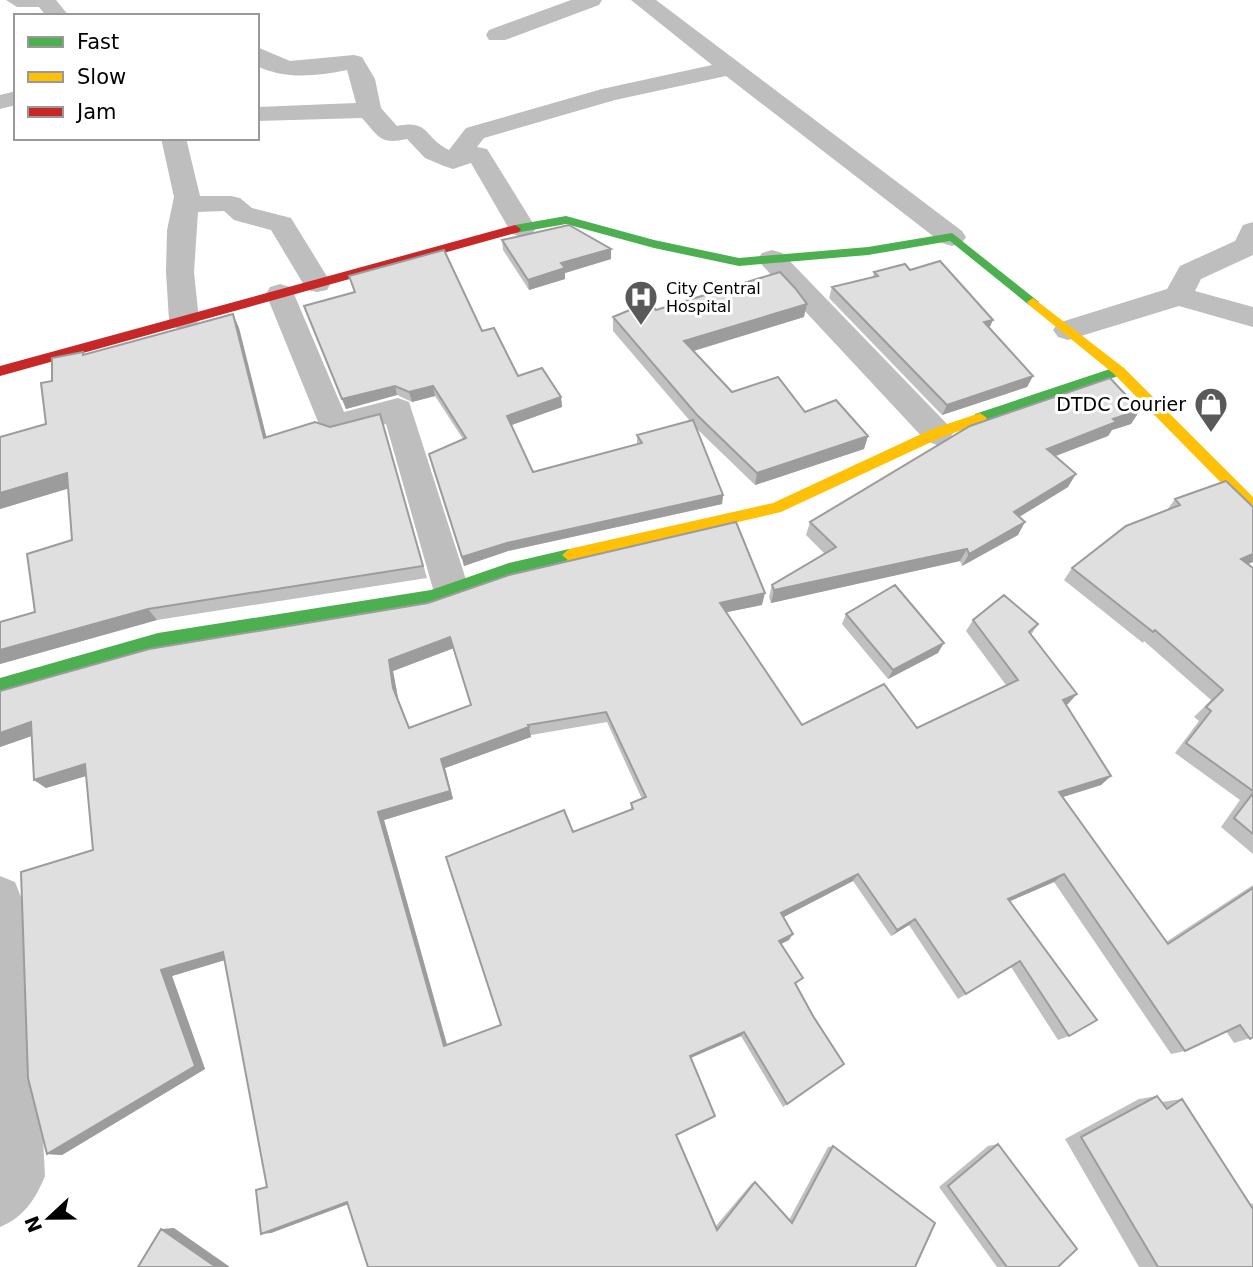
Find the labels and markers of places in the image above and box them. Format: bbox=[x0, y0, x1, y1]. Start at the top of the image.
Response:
hospital icon: City Central Hospital bbox=[622, 278, 660, 327]
place label: City Central Hospital bbox=[666, 279, 761, 316]
shop icon: DTDC Courier bbox=[1192, 385, 1230, 434]
place label: DTDC Courier bbox=[1056, 393, 1186, 415]

